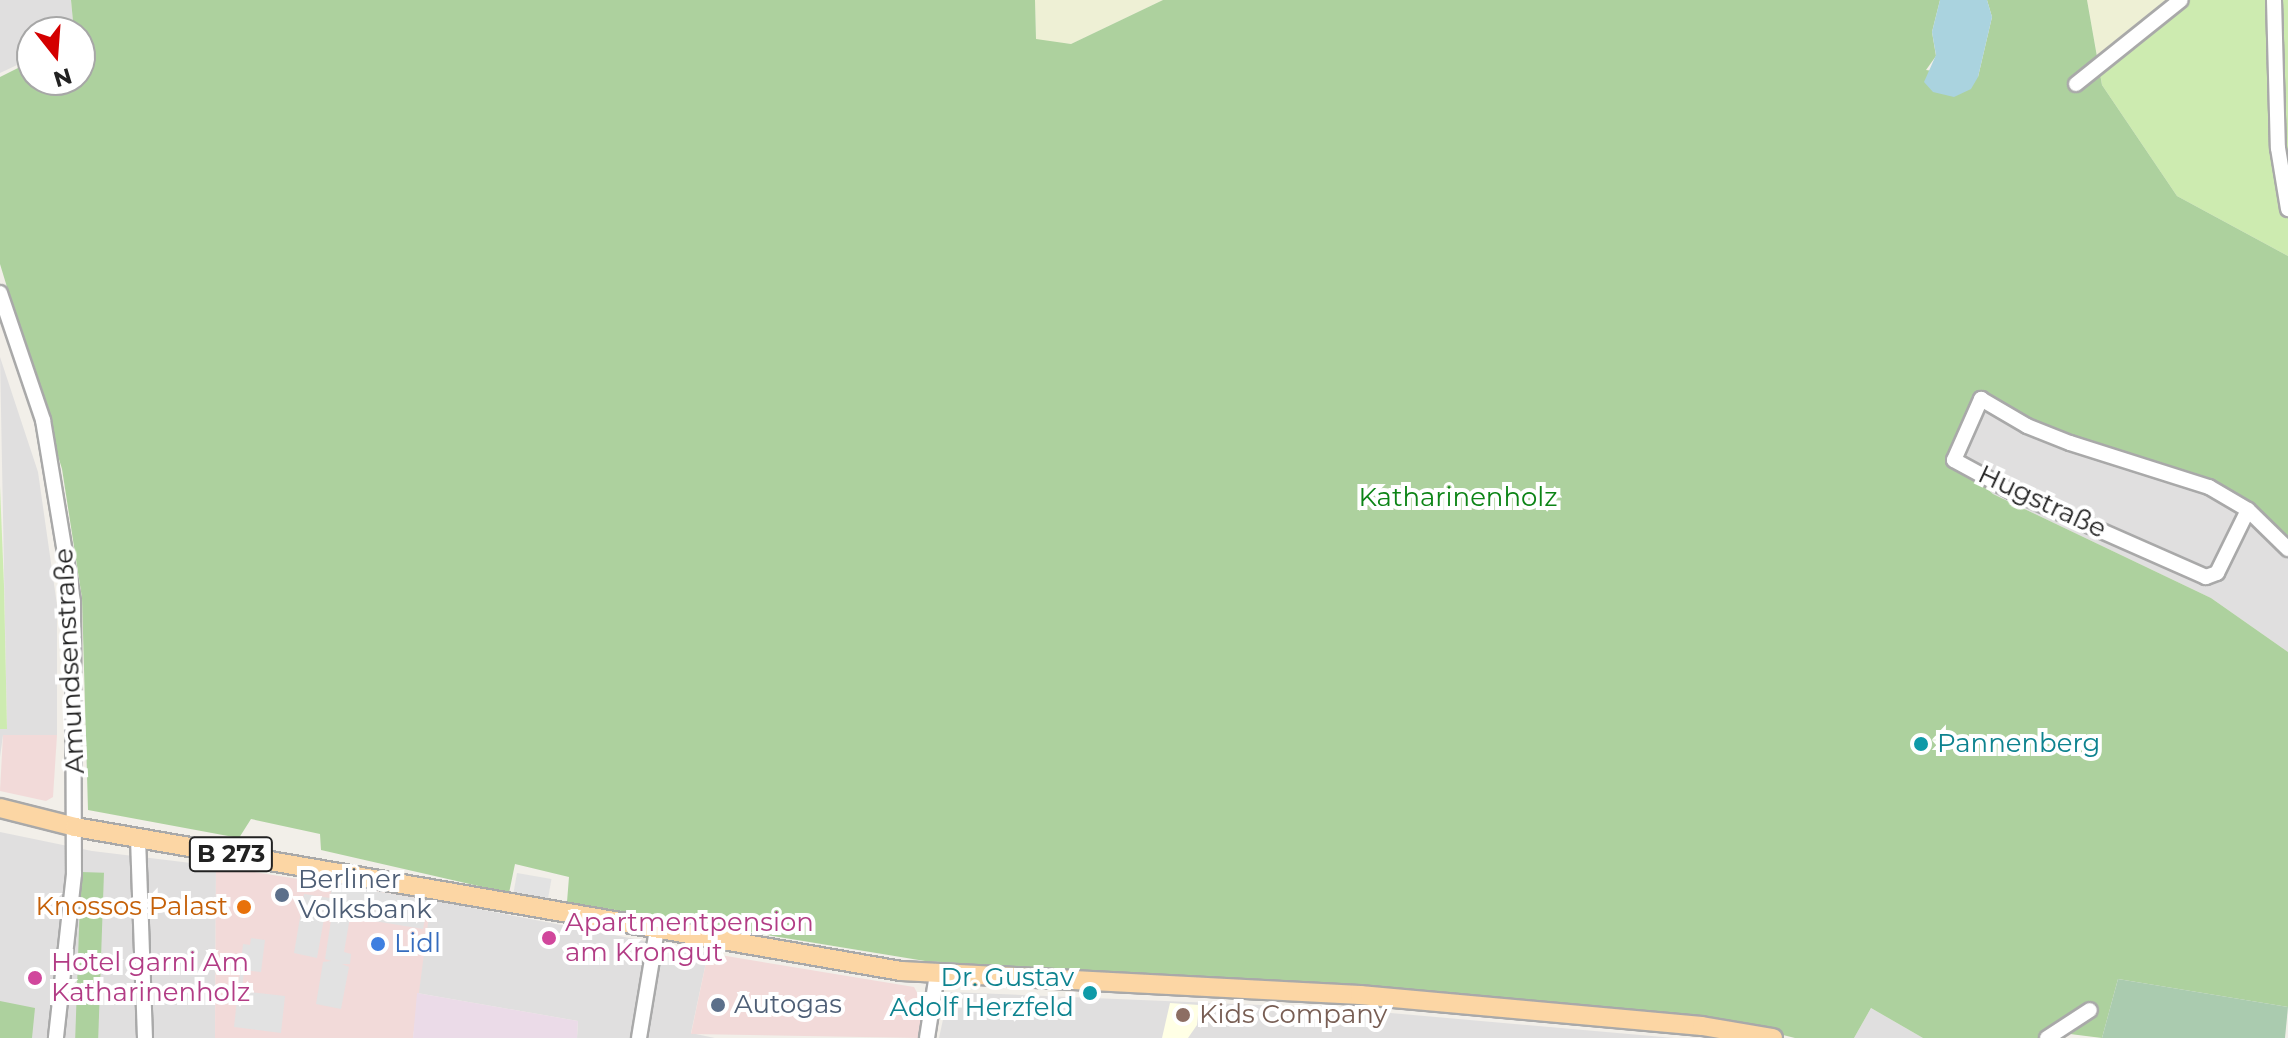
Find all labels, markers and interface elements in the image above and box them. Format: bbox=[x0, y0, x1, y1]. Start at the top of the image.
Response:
north arrow bbox=[16, 16, 96, 96]
text: N bbox=[50, 62, 75, 93]
street label: Hugstraße bbox=[1973, 459, 2111, 545]
park label: Katharinenholz bbox=[1358, 482, 1558, 514]
street label: Amundsenstraße bbox=[49, 547, 91, 775]
place label: Pannenberg bbox=[1937, 728, 2100, 760]
marker: Pannenberg bbox=[1912, 735, 1930, 753]
road number: B 273 bbox=[187, 834, 275, 874]
place label: Berliner Volksbank bbox=[298, 864, 432, 926]
marker: Berliner Volksbank bbox=[273, 886, 291, 904]
place label: Knossos Palast bbox=[36, 891, 228, 923]
marker: Knossos Palast bbox=[235, 898, 253, 916]
place label: Apartmentpension am Krongut bbox=[565, 907, 814, 968]
place label: Lidl bbox=[394, 928, 441, 960]
marker: Apartmentpension am Krongut bbox=[540, 929, 558, 947]
marker: Lidl bbox=[369, 935, 387, 953]
place label: Hotel garni Am Katharinenholz bbox=[51, 947, 250, 1008]
place label: Dr. Gustav Adolf Herzfeld bbox=[889, 962, 1074, 1024]
marker: Hotel garni Am Katharinenholz bbox=[26, 969, 44, 987]
marker: Dr. Gustav Adolf Herzfeld bbox=[1081, 984, 1099, 1002]
place label: Autogas bbox=[734, 989, 842, 1021]
marker: Autogas bbox=[709, 996, 727, 1014]
place label: Kids Company bbox=[1199, 999, 1387, 1031]
marker: Kids Company bbox=[1174, 1006, 1192, 1024]

